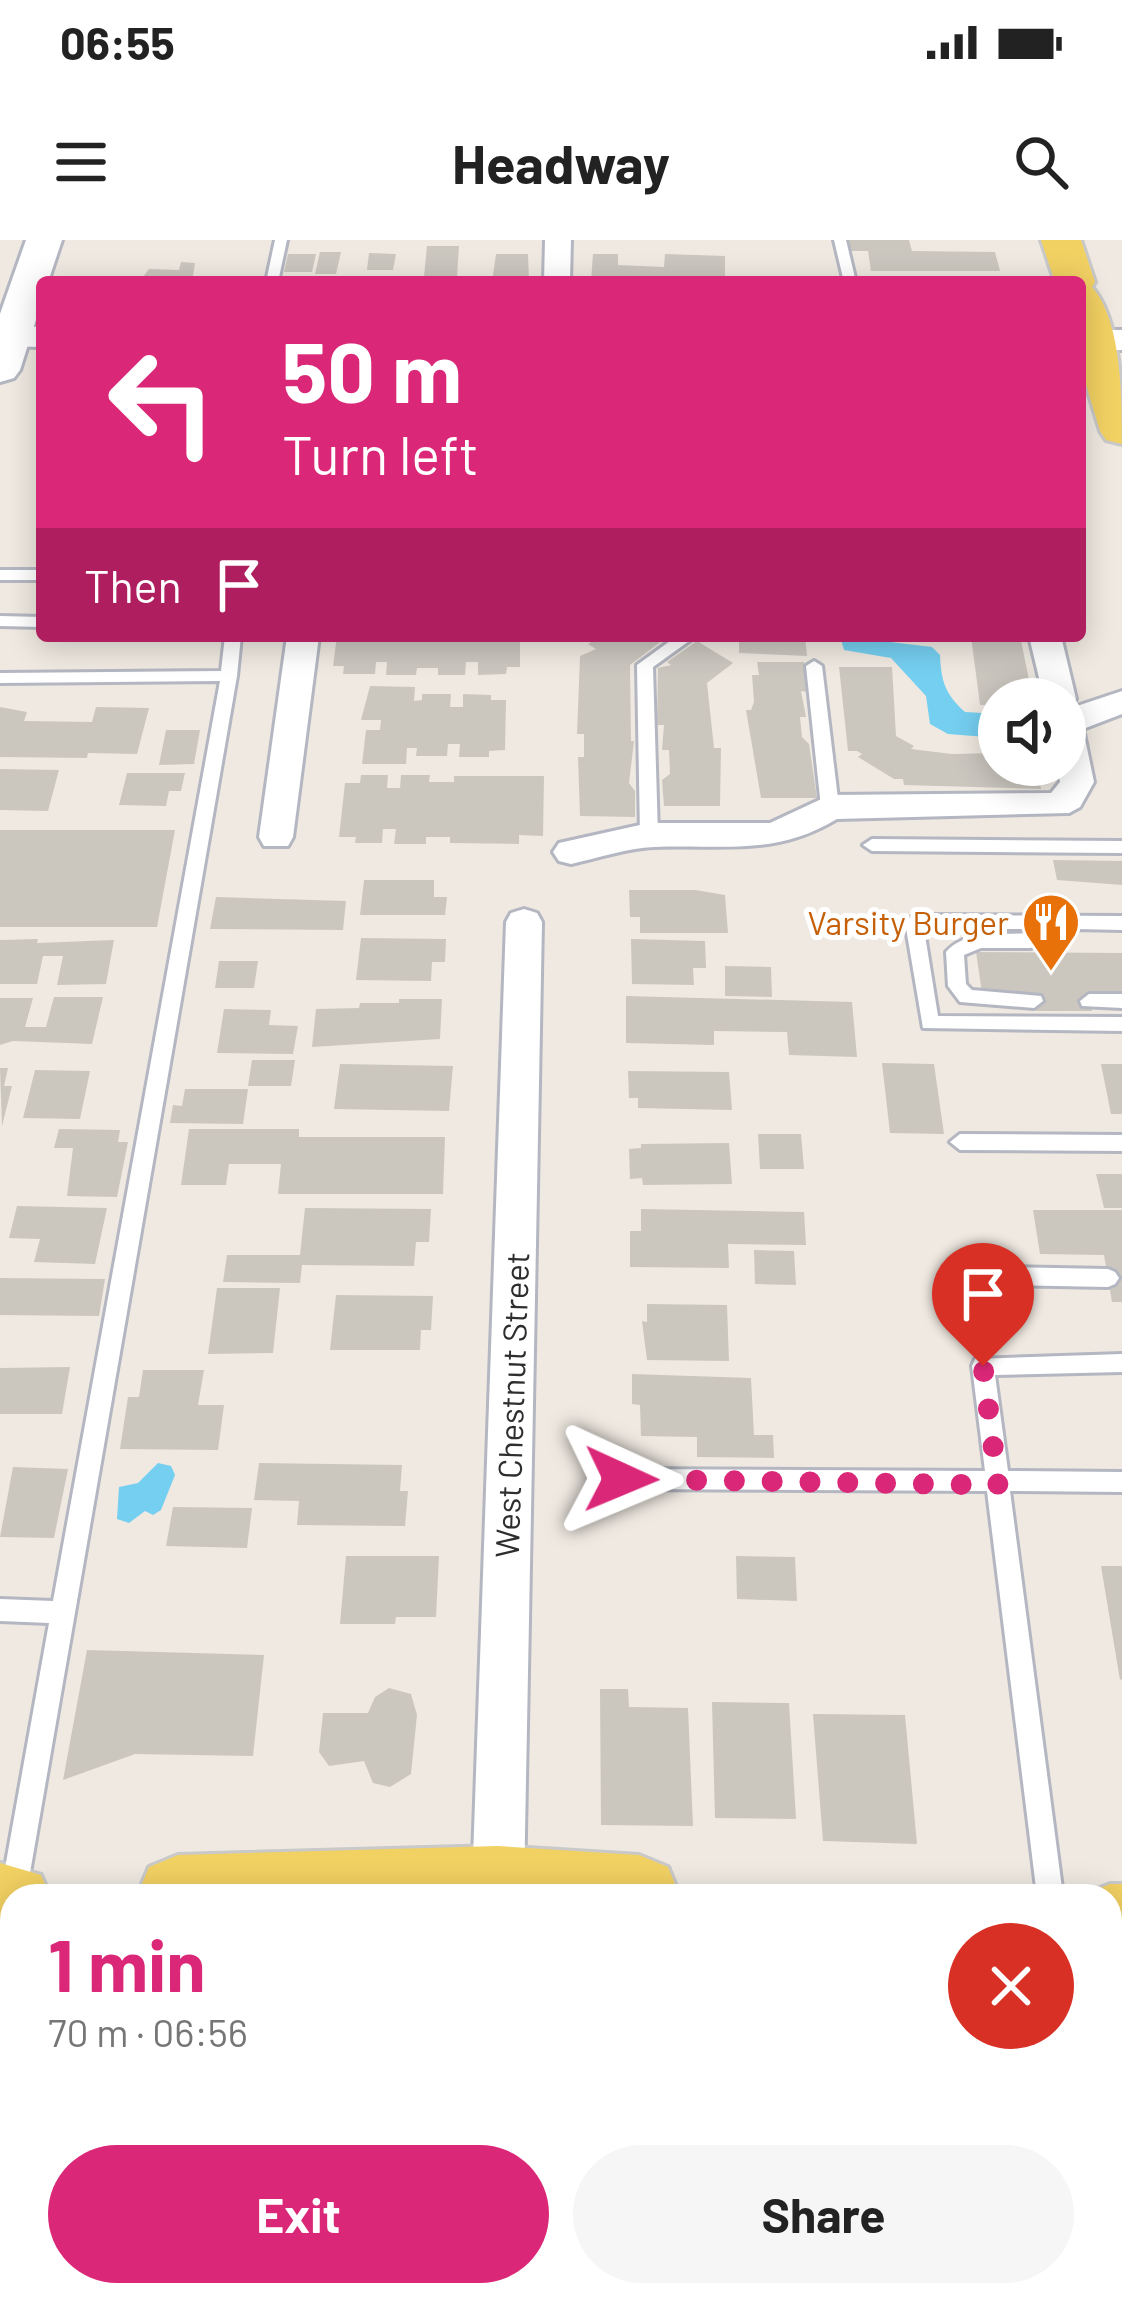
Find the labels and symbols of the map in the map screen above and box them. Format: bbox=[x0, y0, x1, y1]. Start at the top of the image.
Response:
restaurant icon: Varsity Burger bbox=[1020, 891, 1082, 973]
place label: Varsity Burger bbox=[807, 902, 1009, 942]
pin bbox=[932, 1243, 1034, 1366]
street label: West Chestnut Street bbox=[486, 1251, 536, 1559]
position arrow bbox=[558, 1416, 684, 1542]

